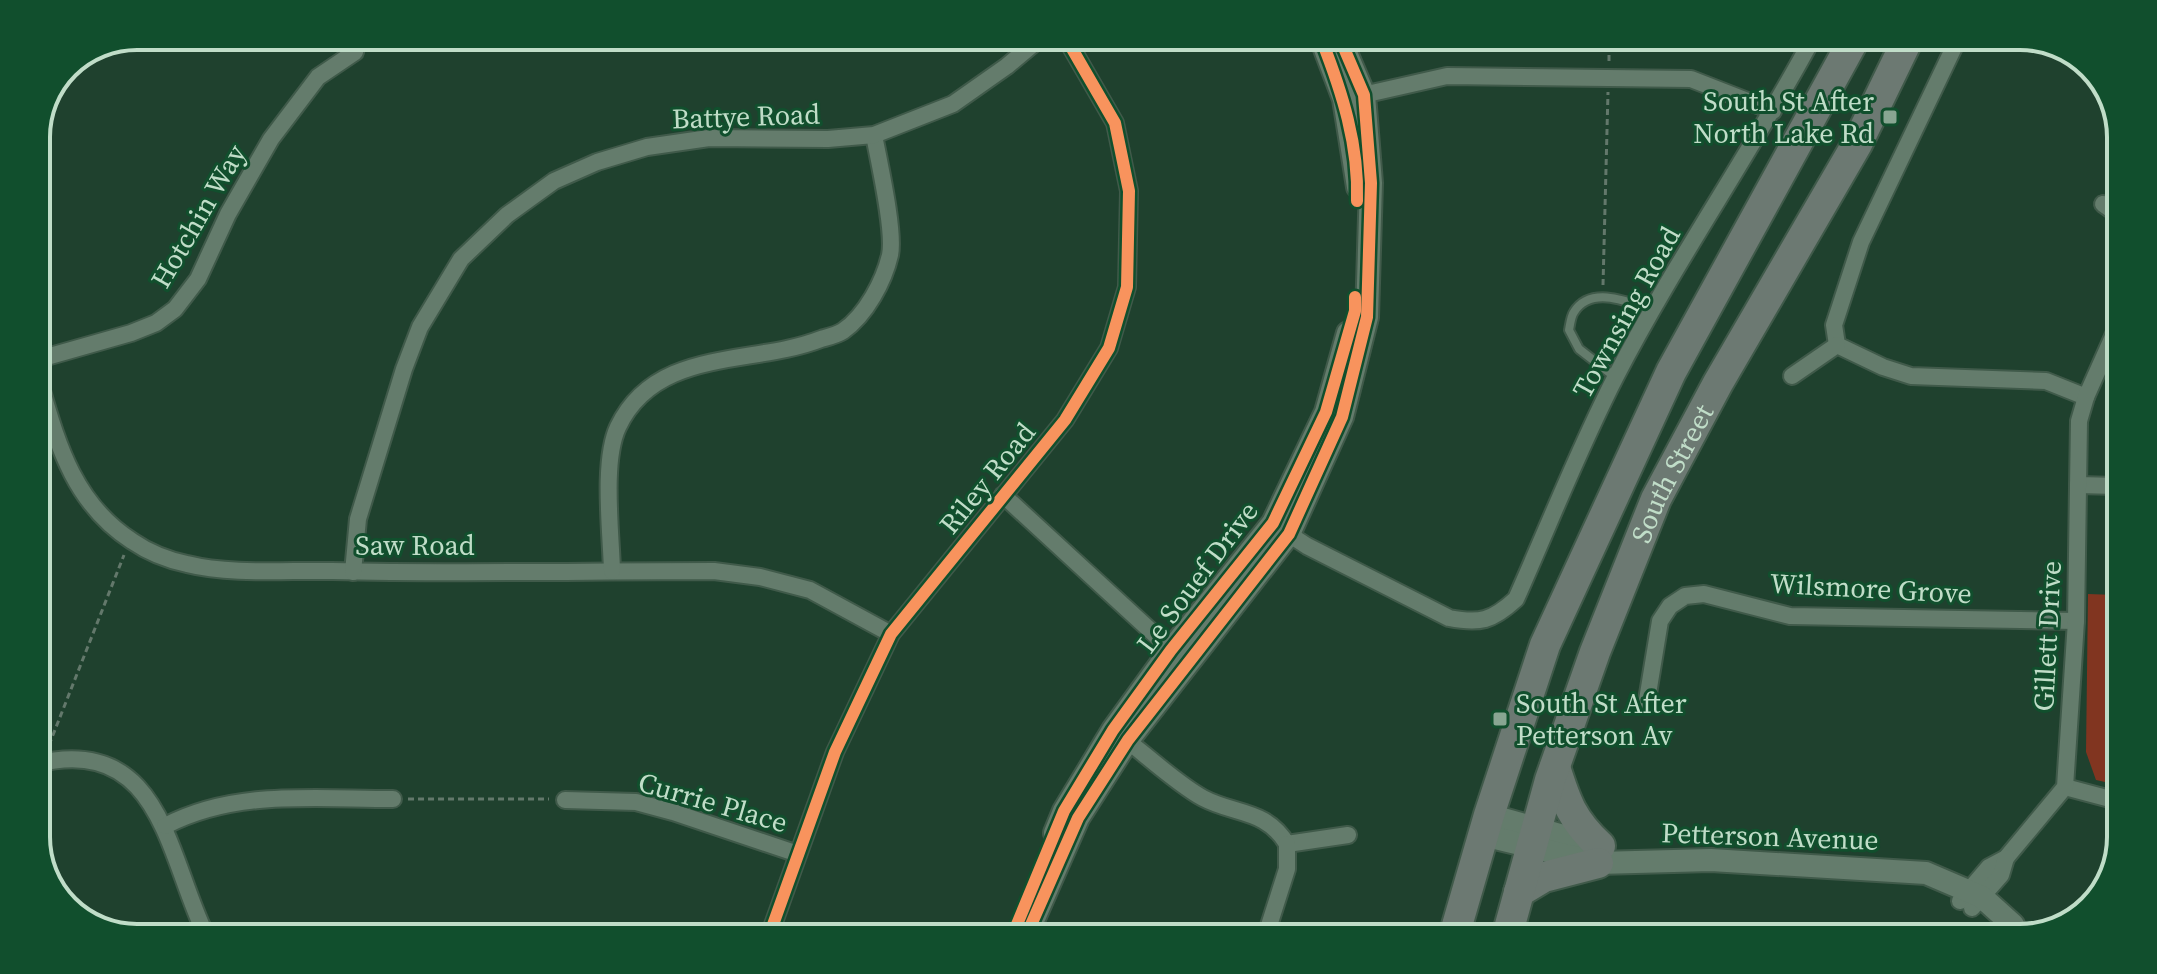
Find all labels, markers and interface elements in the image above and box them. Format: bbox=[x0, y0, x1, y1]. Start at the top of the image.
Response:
place label: South St After North Lake Rd bbox=[1693, 82, 1874, 152]
street label: Battye Road bbox=[671, 94, 821, 138]
marker: South St After North Lake Rd bbox=[1881, 108, 1899, 126]
street label: Hotchin Way bbox=[142, 137, 255, 295]
street label: Townsing Road bbox=[1563, 219, 1689, 405]
street label: South Street bbox=[1621, 397, 1723, 548]
street label: Riley Road bbox=[930, 414, 1044, 542]
street label: Le Souef Drive bbox=[1127, 493, 1267, 661]
street label: Saw Road bbox=[355, 526, 475, 564]
street label: Gillett Drive bbox=[2024, 560, 2070, 712]
street label: Wilsmore Grove bbox=[1769, 564, 1973, 612]
place label: South St After Petterson Av bbox=[1516, 684, 1687, 754]
marker: South St After Petterson Av bbox=[1491, 710, 1509, 728]
street label: Currie Place bbox=[634, 763, 792, 841]
street label: Petterson Avenue bbox=[1661, 813, 1879, 859]

